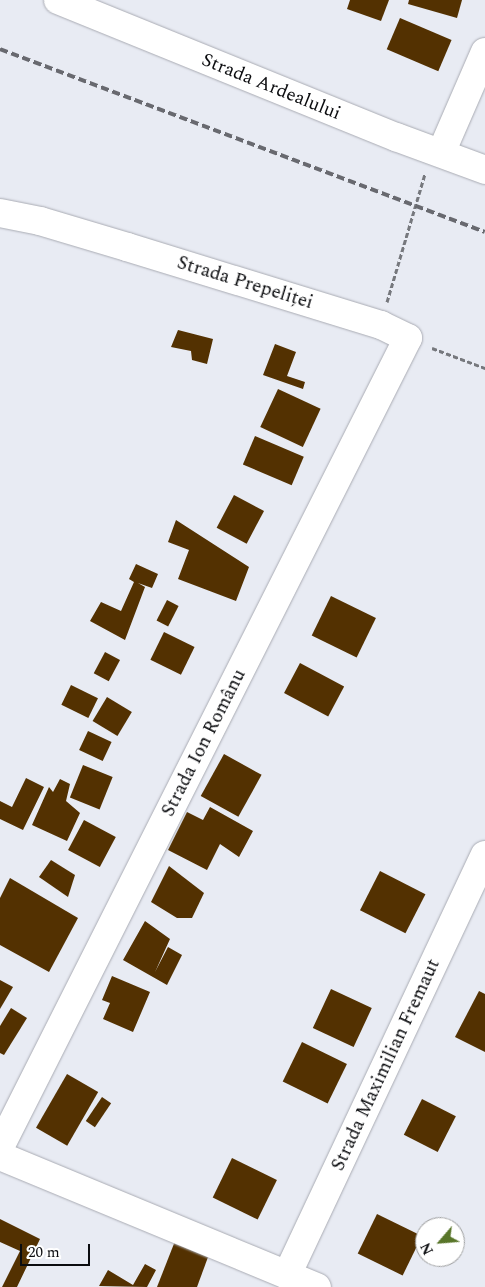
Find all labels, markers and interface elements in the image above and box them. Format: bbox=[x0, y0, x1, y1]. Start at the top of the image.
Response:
street label: Strada Ardealului bbox=[198, 49, 344, 125]
street label: Strada Prepeliței bbox=[174, 251, 316, 315]
street label: Strada Ion Românu bbox=[157, 665, 251, 821]
street label: Strada Maximilian Fremaut bbox=[327, 955, 445, 1175]
north arrow bbox=[415, 1217, 465, 1267]
scale bar bbox=[22, 1234, 92, 1266]
text: N bbox=[415, 1239, 439, 1258]
text: 20 m bbox=[28, 1241, 60, 1264]

